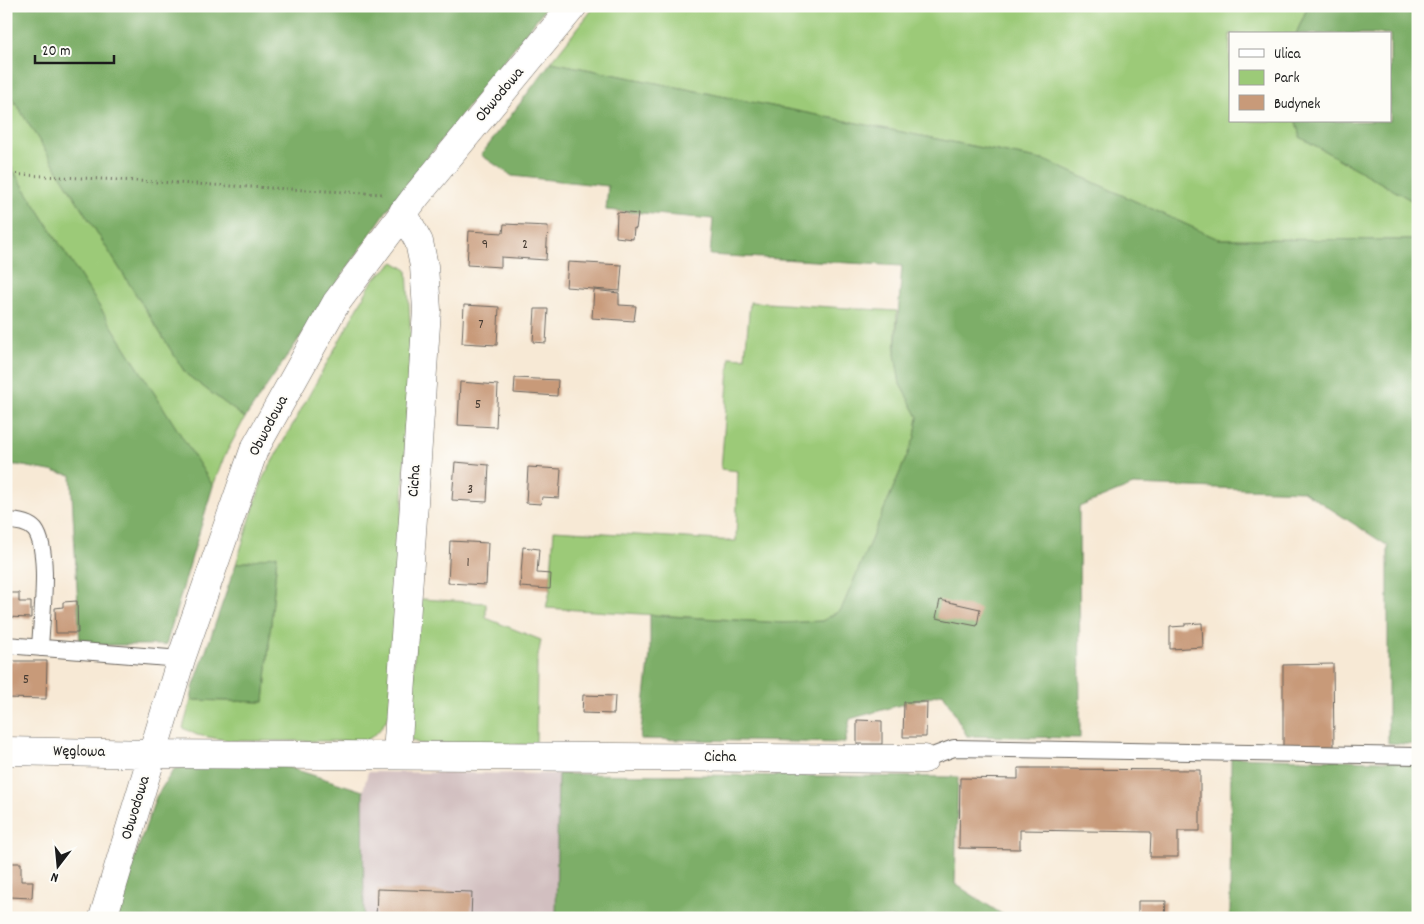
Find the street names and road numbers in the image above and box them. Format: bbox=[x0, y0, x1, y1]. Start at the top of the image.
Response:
street label: Obwodowa bbox=[470, 62, 530, 128]
street label: Obwodowa bbox=[243, 391, 295, 461]
street label: Cicha bbox=[402, 464, 428, 498]
street label: Węglowa bbox=[53, 740, 106, 764]
street label: Cicha bbox=[704, 746, 737, 769]
street label: Obwodowa bbox=[115, 773, 157, 843]

